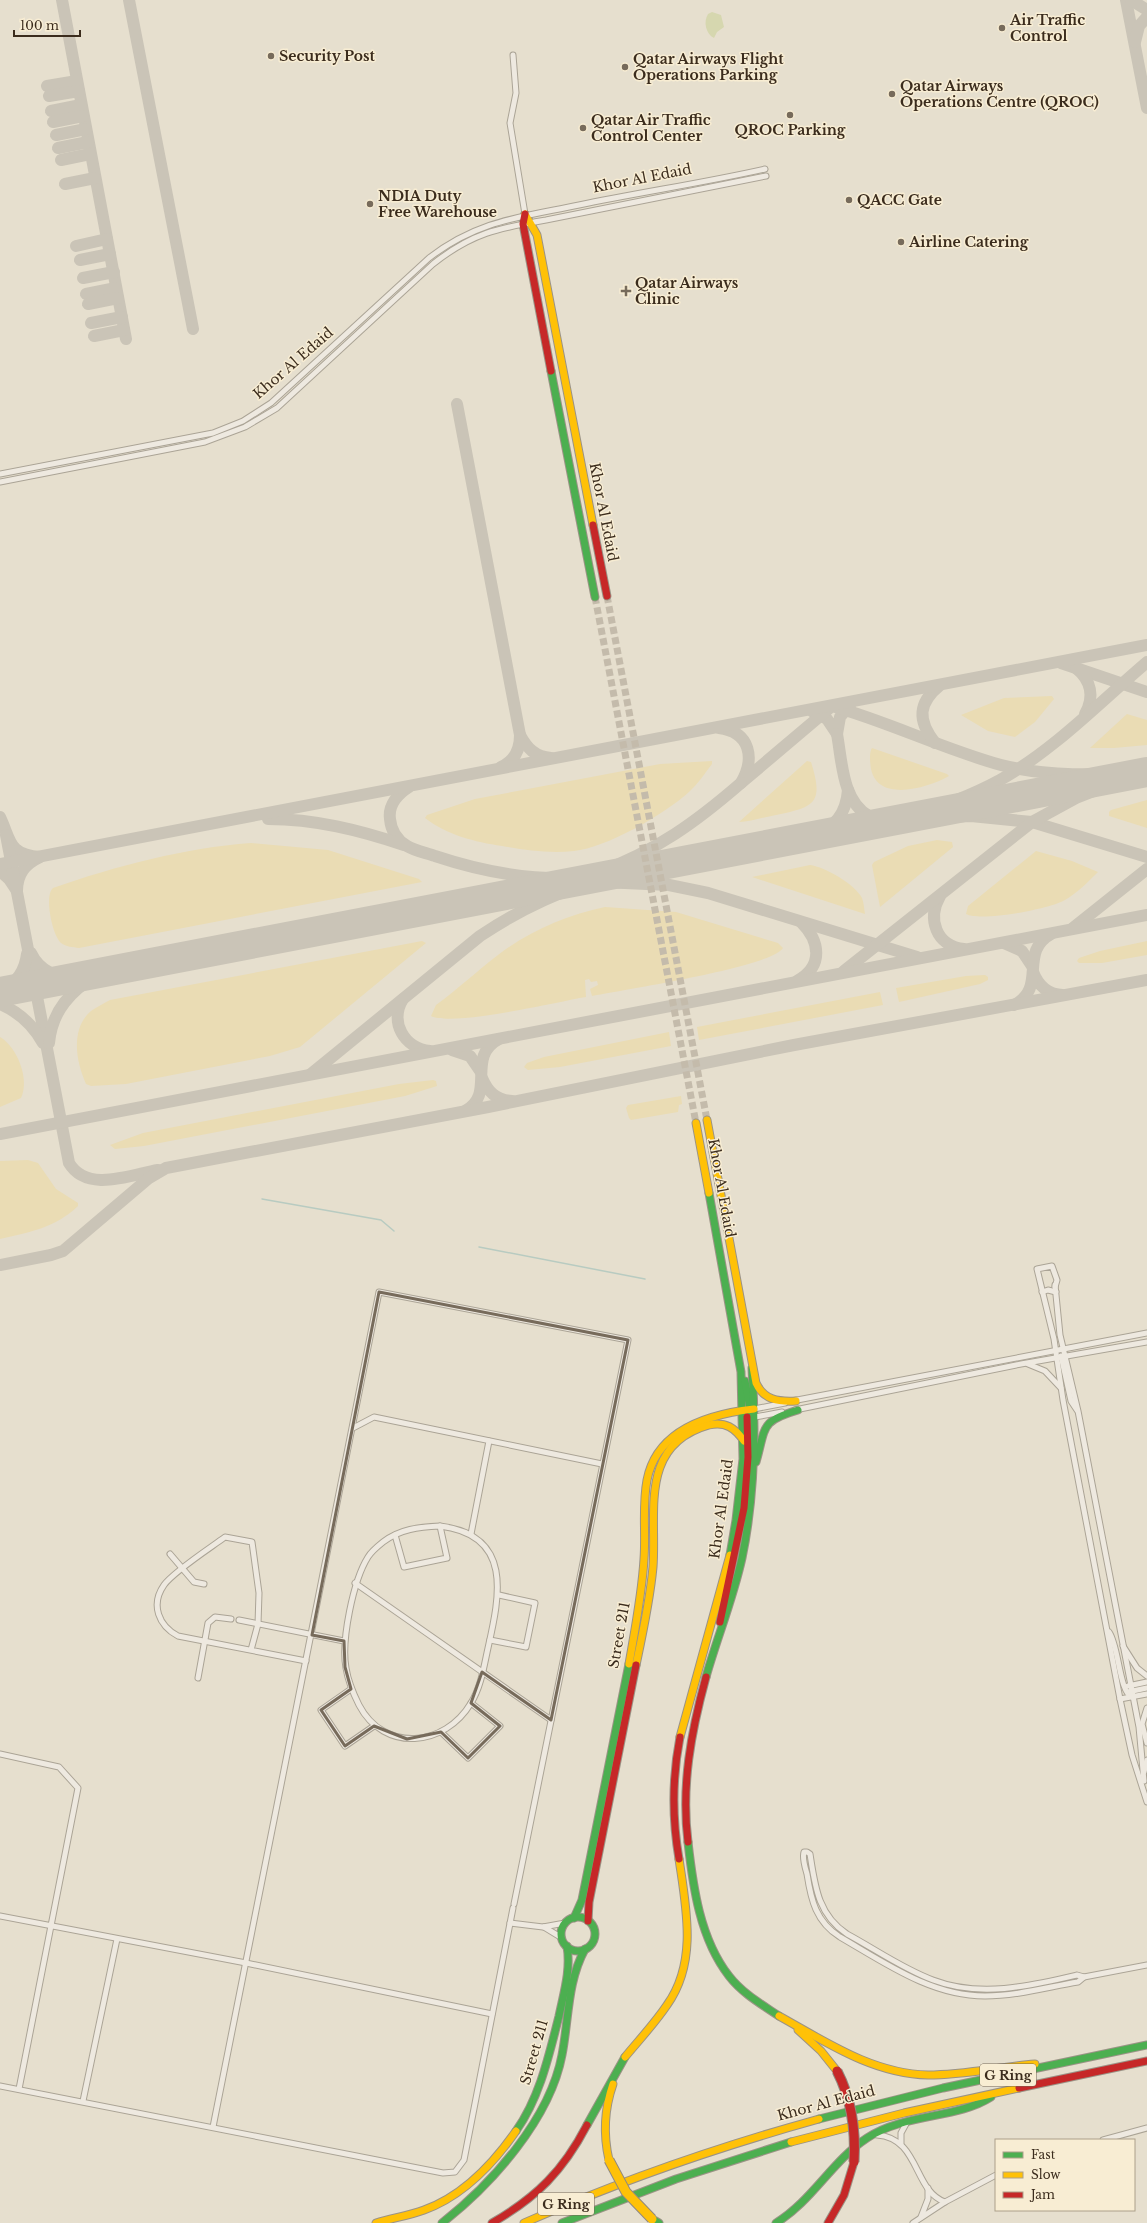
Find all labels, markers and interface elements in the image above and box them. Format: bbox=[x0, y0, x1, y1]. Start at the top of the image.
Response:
place label: Air Traffic Control bbox=[1009, 11, 1085, 45]
scale bar bbox=[14, 12, 80, 38]
text: 100 m bbox=[20, 18, 59, 33]
marker: Air Traffic Control bbox=[997, 23, 1007, 33]
place label: Security Post bbox=[279, 47, 375, 65]
place label: Qatar Airways Flight Operations Parking bbox=[633, 50, 784, 84]
marker: Security Post bbox=[266, 51, 276, 61]
marker: Qatar Airways Flight Operations Parking bbox=[620, 62, 630, 72]
place label: Qatar Airways Operations Centre (QROC) bbox=[900, 77, 1099, 111]
marker: Qatar Airways Operations Centre (QROC) bbox=[887, 89, 897, 99]
marker: QROC Parking bbox=[785, 110, 795, 120]
place label: Qatar Air Traffic Control Center bbox=[591, 111, 711, 145]
place label: QROC Parking bbox=[735, 121, 846, 139]
marker: Qatar Air Traffic Control Center bbox=[578, 123, 588, 133]
street label: Khor Al Edaid bbox=[591, 159, 694, 196]
place label: NDIA Duty Free Warehouse bbox=[378, 187, 497, 221]
place label: QACC Gate bbox=[857, 191, 942, 209]
marker: QACC Gate bbox=[844, 195, 854, 205]
marker: NDIA Duty Free Warehouse bbox=[365, 199, 375, 209]
place label: Airline Catering bbox=[908, 233, 1029, 251]
marker: Airline Catering bbox=[896, 237, 906, 247]
place label: Qatar Airways Clinic bbox=[635, 274, 739, 308]
marker: Qatar Airways Clinic bbox=[620, 285, 632, 297]
street label: Khor Al Edaid bbox=[249, 323, 337, 403]
street label: Khor Al Edaid bbox=[586, 461, 623, 564]
street label: Khor Al Edaid bbox=[704, 1137, 740, 1240]
street label: Khor Al Edaid bbox=[705, 1457, 737, 1560]
street label: Street 211 bbox=[604, 1600, 634, 1670]
street label: Street 211 bbox=[516, 2017, 552, 2087]
road number: G Ring bbox=[980, 2064, 1036, 2086]
street label: Khor Al Edaid bbox=[775, 2081, 877, 2125]
legend bbox=[995, 2139, 1135, 2211]
text: Fast bbox=[1031, 2147, 1056, 2162]
text: Slow bbox=[1031, 2167, 1061, 2182]
text: Jam bbox=[1029, 2187, 1055, 2202]
road number: G Ring bbox=[538, 2193, 594, 2215]

